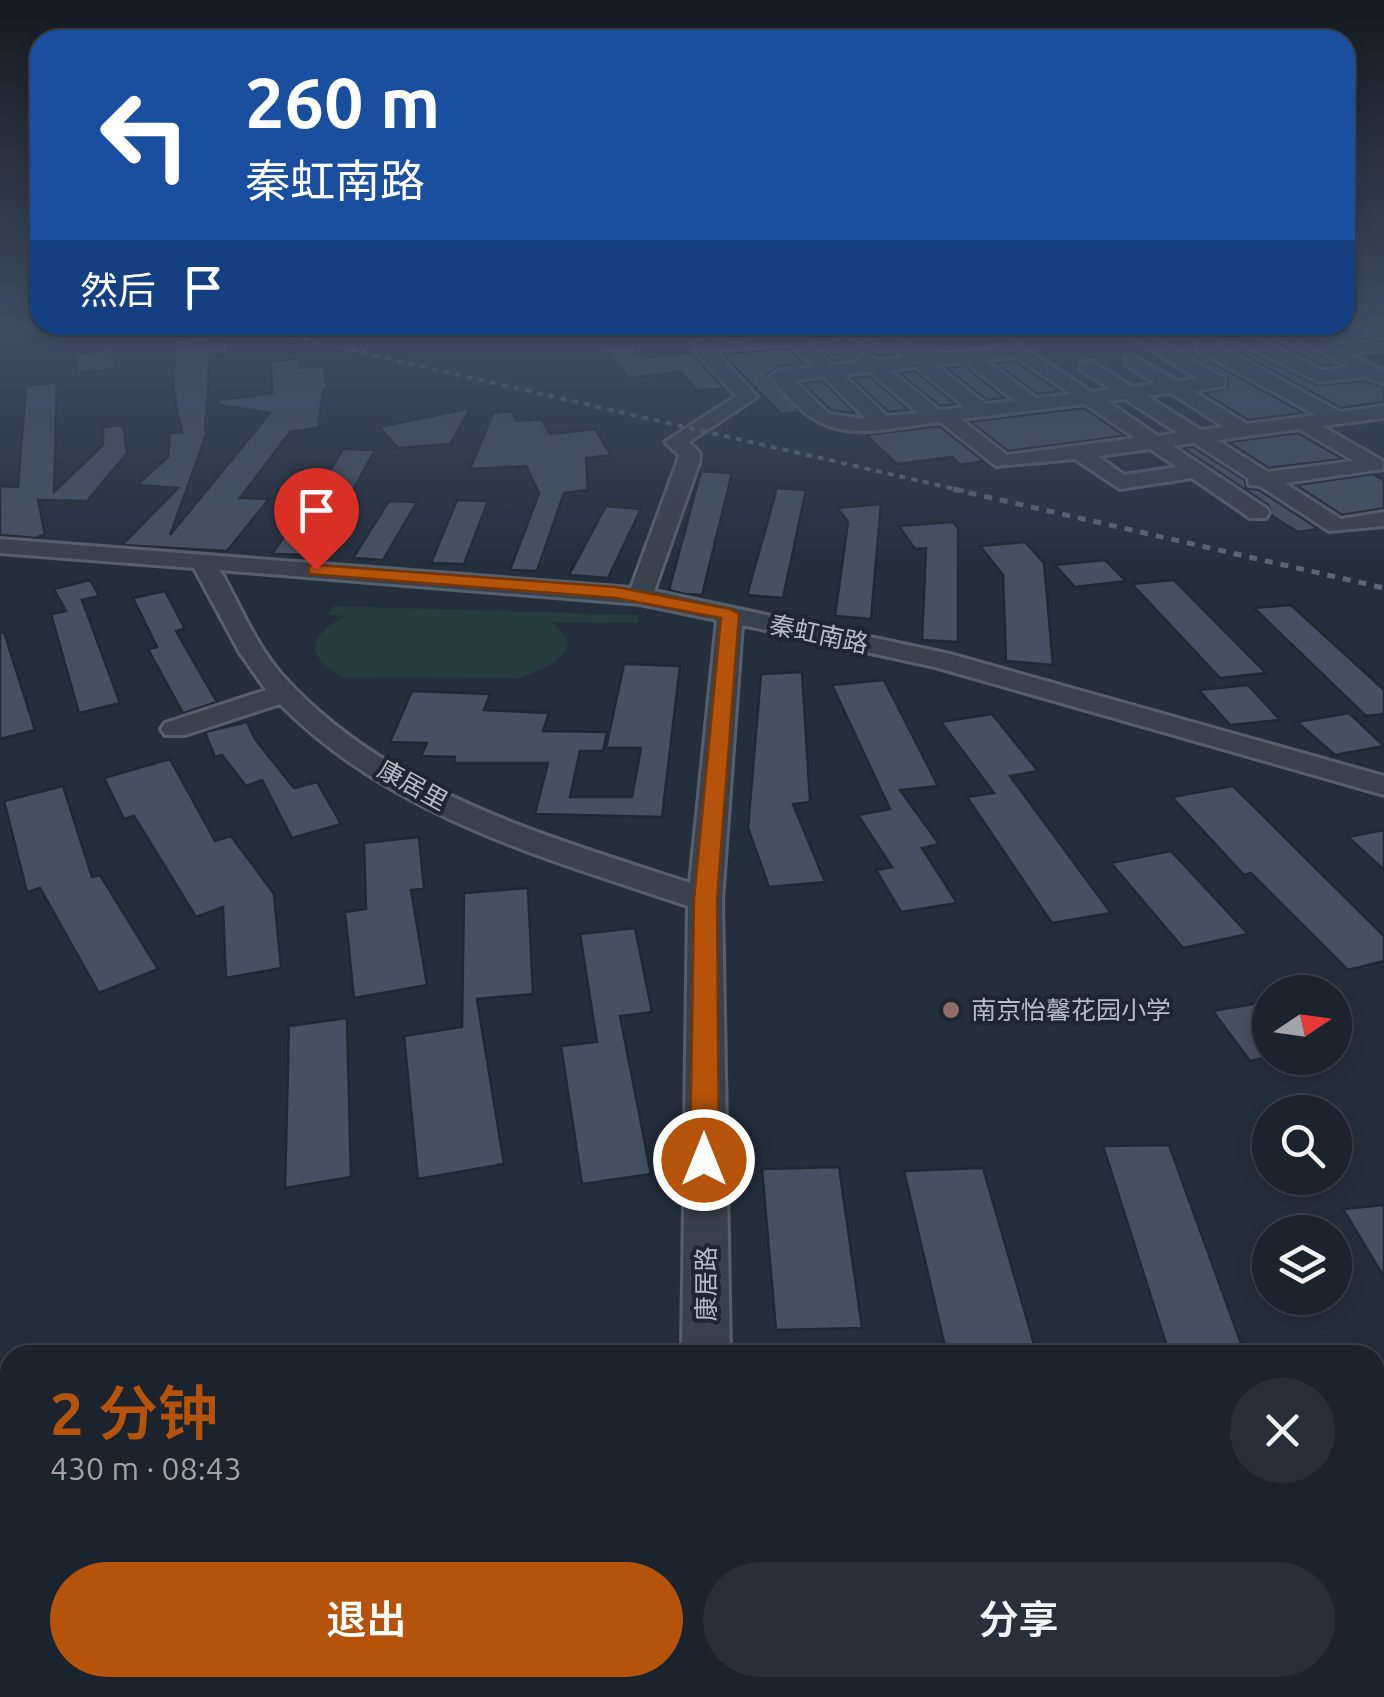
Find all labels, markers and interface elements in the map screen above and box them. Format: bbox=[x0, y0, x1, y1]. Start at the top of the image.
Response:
text: 260 m bbox=[245, 63, 440, 141]
icon: left bbox=[80, 70, 210, 200]
text: 秦虹南路 bbox=[245, 155, 425, 206]
icon: arrive bbox=[176, 260, 231, 315]
text: 然后 bbox=[80, 269, 156, 311]
pin bbox=[274, 468, 359, 571]
icon: arrive bbox=[289, 483, 344, 538]
street label: 秦虹南路 bbox=[767, 610, 871, 658]
street label: 康居里 bbox=[373, 755, 453, 815]
north arrow bbox=[1252, 975, 1352, 1075]
map controls bbox=[1252, 975, 1352, 1315]
place label: 南京怡馨花园小学 bbox=[971, 996, 1171, 1024]
marker: 南京怡馨花园小学 bbox=[940, 999, 962, 1021]
button: search bbox=[1252, 1095, 1352, 1195]
position arrow bbox=[652, 1108, 756, 1212]
button: layers bbox=[1252, 1215, 1352, 1315]
street label: 康居路 bbox=[692, 1246, 720, 1322]
button: close bbox=[1230, 1378, 1335, 1483]
text: 2 分钟 bbox=[50, 1379, 218, 1446]
text: 430 m · 08:43 bbox=[50, 1450, 242, 1486]
button: 退出 bbox=[50, 1562, 683, 1677]
button: 分享 bbox=[703, 1562, 1335, 1677]

